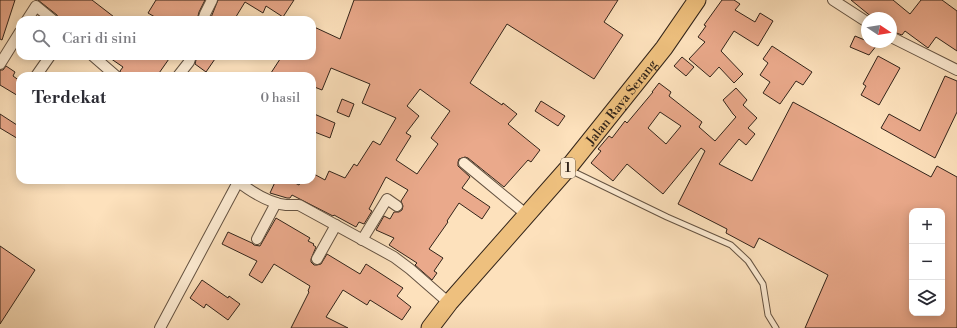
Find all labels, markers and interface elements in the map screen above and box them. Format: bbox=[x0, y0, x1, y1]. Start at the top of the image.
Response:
north arrow bbox=[861, 12, 897, 48]
search box bbox=[16, 16, 316, 60]
icon: search bbox=[30, 27, 52, 49]
text: Cari di sini bbox=[62, 29, 137, 48]
street label: Jalan Raya Serang bbox=[582, 56, 661, 149]
text: Terdekat bbox=[32, 87, 106, 109]
text: 0 hasil bbox=[261, 90, 300, 106]
road number: 1 bbox=[561, 158, 575, 178]
map controls bbox=[909, 208, 945, 316]
button: + bbox=[909, 208, 945, 244]
button: − bbox=[909, 244, 945, 280]
button: layers bbox=[909, 280, 945, 316]

